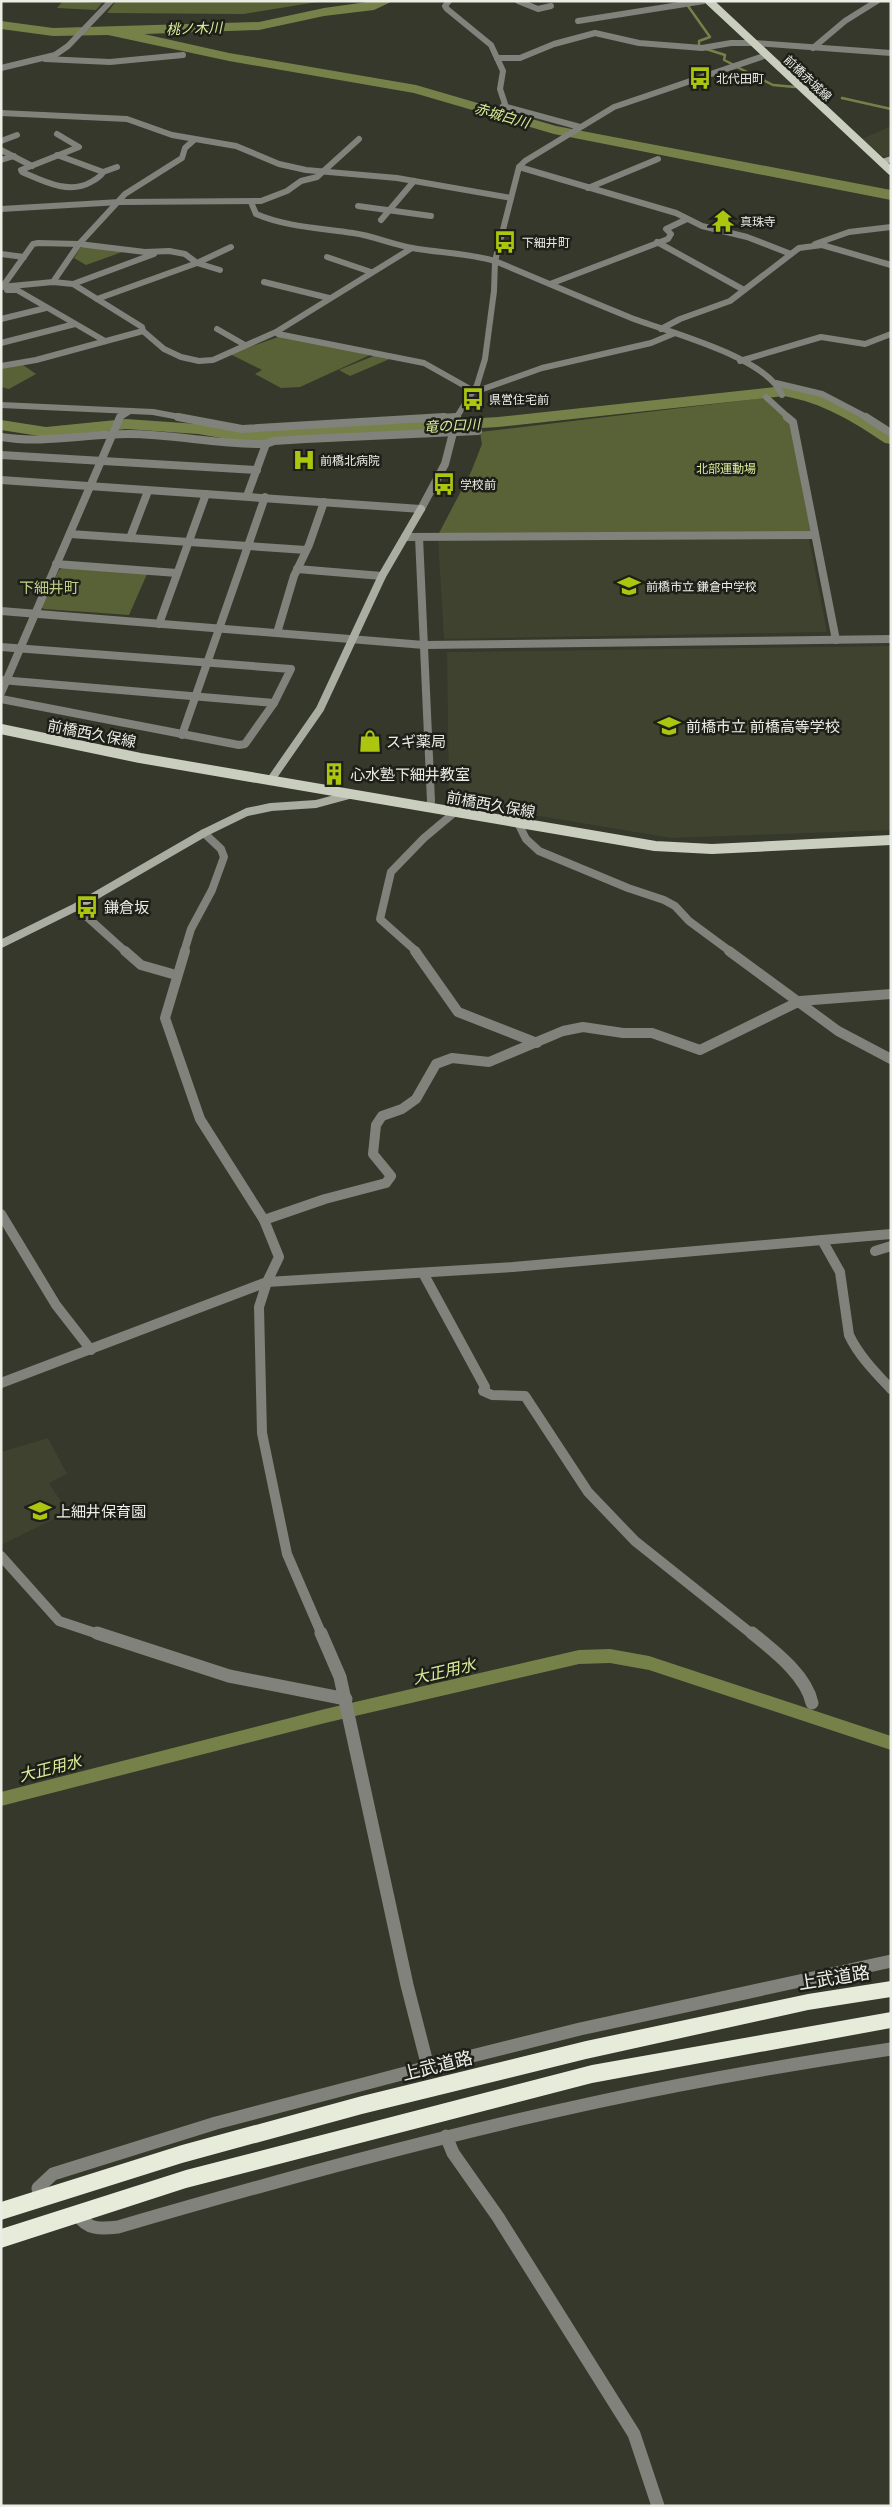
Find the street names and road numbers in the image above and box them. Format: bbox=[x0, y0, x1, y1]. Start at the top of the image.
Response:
street label: 前橋赤城線 bbox=[781, 52, 835, 104]
street label: 前橋西久保線 bbox=[46, 716, 138, 750]
street label: 前橋西久保線 bbox=[445, 787, 537, 821]
street label: 上武道路 bbox=[797, 1961, 871, 1993]
street label: 上武道路 bbox=[399, 2046, 475, 2084]

